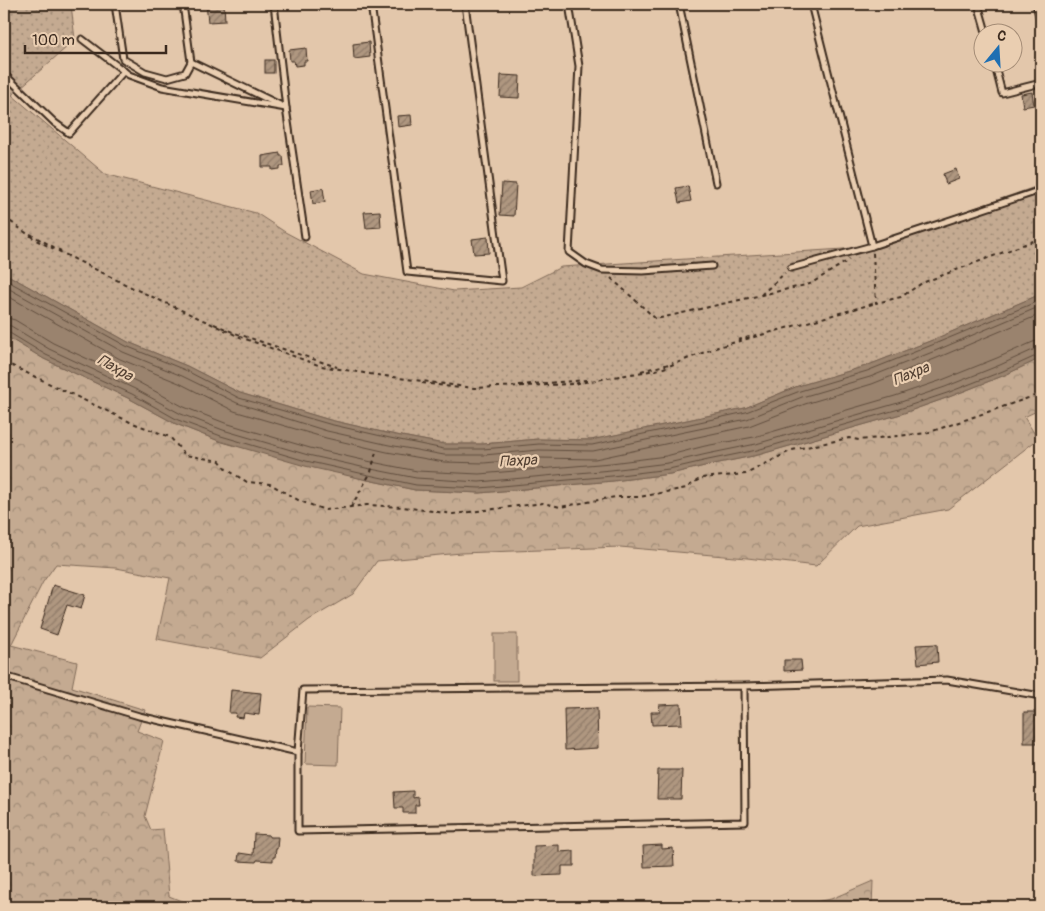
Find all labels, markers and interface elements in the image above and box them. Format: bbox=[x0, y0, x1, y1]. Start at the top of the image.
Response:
scale bar bbox=[25, 22, 166, 54]
north arrow bbox=[972, 22, 1022, 72]
text: С bbox=[995, 27, 1009, 46]
text: 100 m bbox=[32, 31, 75, 50]
water label: Пахра bbox=[94, 350, 137, 386]
water label: Пахра bbox=[890, 358, 933, 390]
water label: Пахра bbox=[499, 450, 538, 471]

